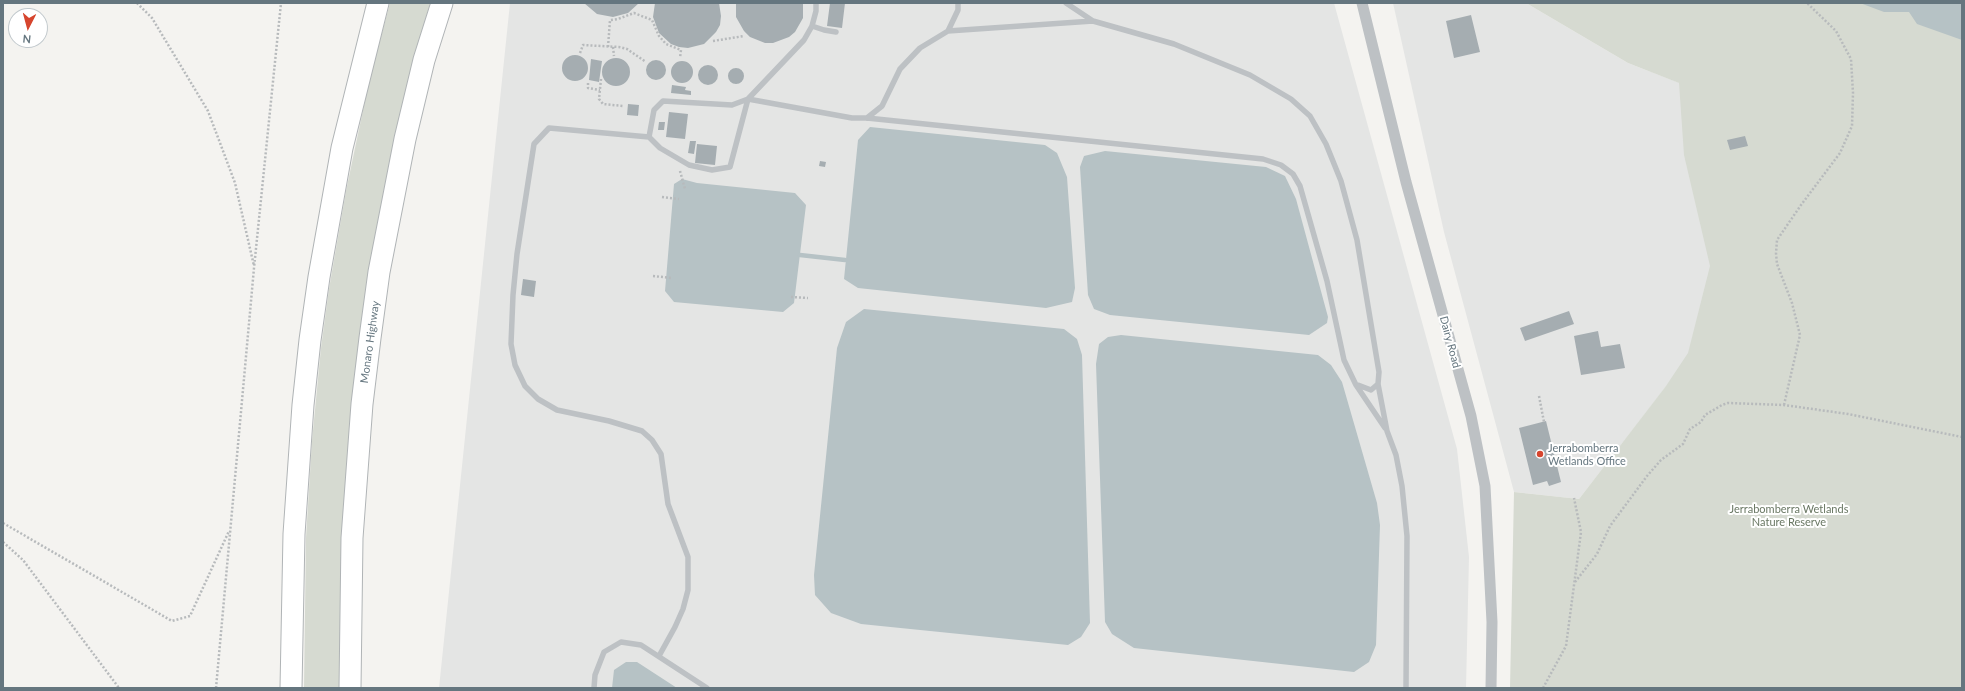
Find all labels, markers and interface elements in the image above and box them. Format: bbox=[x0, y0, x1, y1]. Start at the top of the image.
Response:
north arrow bbox=[8, 8, 48, 48]
text: N bbox=[22, 33, 32, 46]
street label: Monaro Highway bbox=[358, 300, 382, 384]
street label: Dairy Road bbox=[1437, 315, 1463, 369]
place label: Jerrabomberra Wetlands Office bbox=[1548, 441, 1626, 467]
marker: Jerrabomberra Wetlands Office bbox=[1535, 449, 1545, 459]
park label: Jerrabomberra Wetlands Nature Reserve bbox=[1730, 502, 1848, 528]

